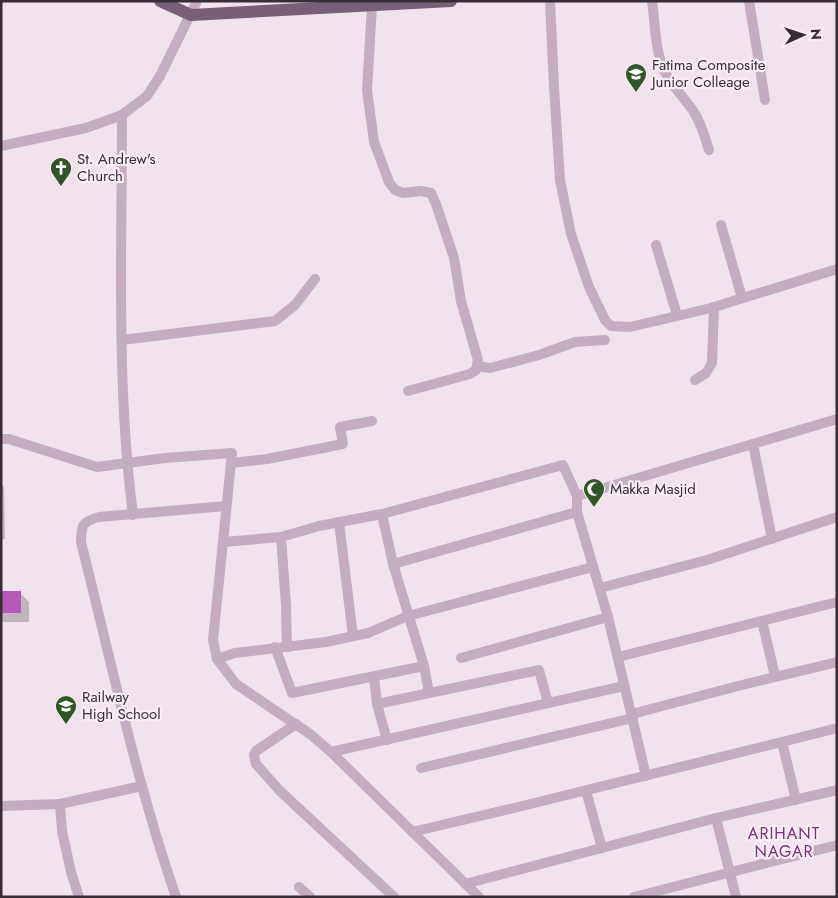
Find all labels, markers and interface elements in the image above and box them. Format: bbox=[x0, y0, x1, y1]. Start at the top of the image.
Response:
north arrow bbox=[778, 10, 828, 60]
text: N bbox=[806, 28, 826, 40]
place label: Fatima Composite Junior Colleage bbox=[650, 54, 766, 93]
school or university icon: Fatima Composite Junior Colleage bbox=[624, 62, 648, 93]
place label: St. Andrew's Church bbox=[77, 148, 156, 187]
church icon: St. Andrew's Church bbox=[49, 156, 73, 187]
mosque icon: Makka Masjid bbox=[582, 477, 606, 508]
place label: Makka Masjid bbox=[610, 478, 696, 500]
place label: Railway High School bbox=[82, 686, 161, 725]
school or university icon: Railway High School bbox=[54, 694, 78, 725]
district label: ARIHANT NAGAR bbox=[748, 822, 820, 863]

